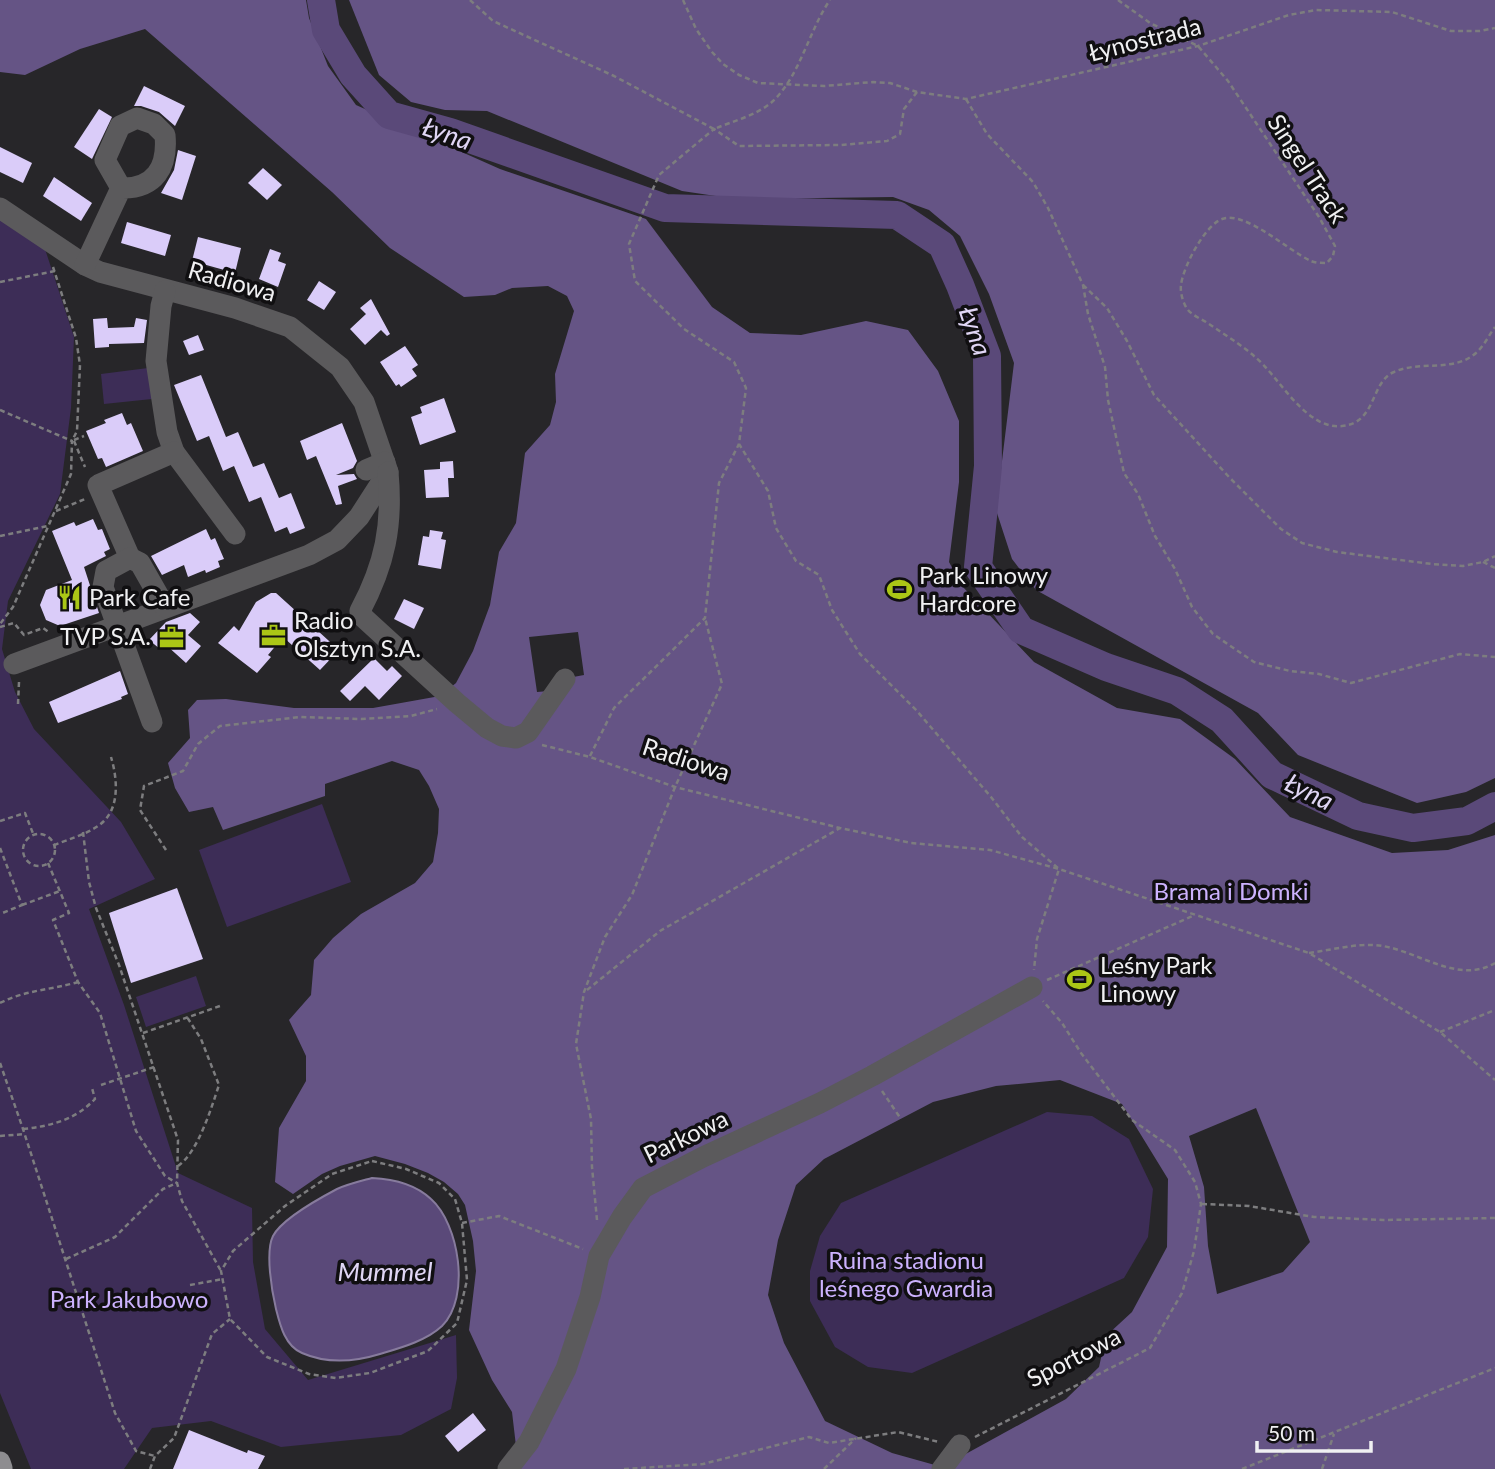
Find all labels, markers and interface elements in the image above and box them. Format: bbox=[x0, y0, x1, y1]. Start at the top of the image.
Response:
street label: Łynostrada bbox=[1086, 11, 1204, 66]
street label: Singel Track bbox=[1262, 108, 1355, 229]
water label: Łyna bbox=[418, 110, 476, 156]
street label: Radiowa bbox=[185, 254, 280, 307]
water label: Łyna bbox=[953, 302, 999, 360]
place label: Park Linowy Hardcore bbox=[919, 560, 1049, 617]
sports icon: Park Linowy Hardcore bbox=[885, 576, 913, 604]
place label: Park Cafe bbox=[89, 582, 191, 611]
restaurant icon: Park Cafe bbox=[55, 584, 83, 612]
place label: Radio Olsztyn S.A. bbox=[294, 605, 421, 662]
place label: TVP S.A. bbox=[60, 621, 151, 650]
office icon: Radio Olsztyn S.A. bbox=[260, 621, 288, 649]
office icon: TVP S.A. bbox=[157, 623, 185, 651]
street label: Radiowa bbox=[639, 731, 734, 786]
water label: Łyna bbox=[1280, 766, 1339, 816]
park label: Brama i Domki bbox=[1154, 876, 1308, 905]
place label: Leśny Park Linowy bbox=[1100, 950, 1213, 1007]
sports icon: Leśny Park Linowy bbox=[1066, 966, 1094, 994]
street label: Parkowa bbox=[638, 1103, 732, 1168]
park label: Ruina stadionu leśnego Gwardia bbox=[819, 1245, 993, 1302]
water label: Mummel bbox=[337, 1255, 433, 1287]
park label: Park Jakubowo bbox=[50, 1284, 208, 1313]
street label: Sportowa bbox=[1022, 1321, 1125, 1393]
scale bar bbox=[1257, 1410, 1371, 1454]
text: 50 m bbox=[1268, 1420, 1315, 1445]

